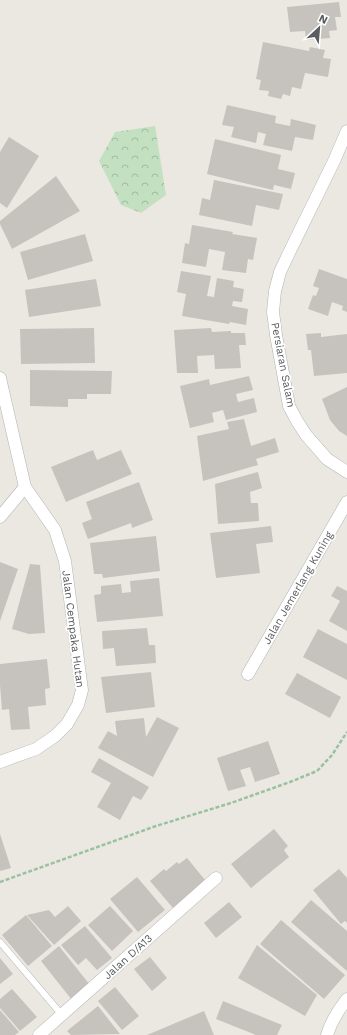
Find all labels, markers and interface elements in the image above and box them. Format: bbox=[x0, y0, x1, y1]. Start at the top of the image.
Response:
north arrow bbox=[299, 8, 339, 48]
text: N bbox=[317, 12, 330, 27]
street label: Persiaran Salam bbox=[268, 321, 298, 409]
street label: Jalan Jemerlang Kuning bbox=[260, 529, 336, 647]
street label: Jalan Cempaka Hutan bbox=[59, 570, 87, 688]
street label: Jalan D/A13 bbox=[101, 932, 155, 982]

